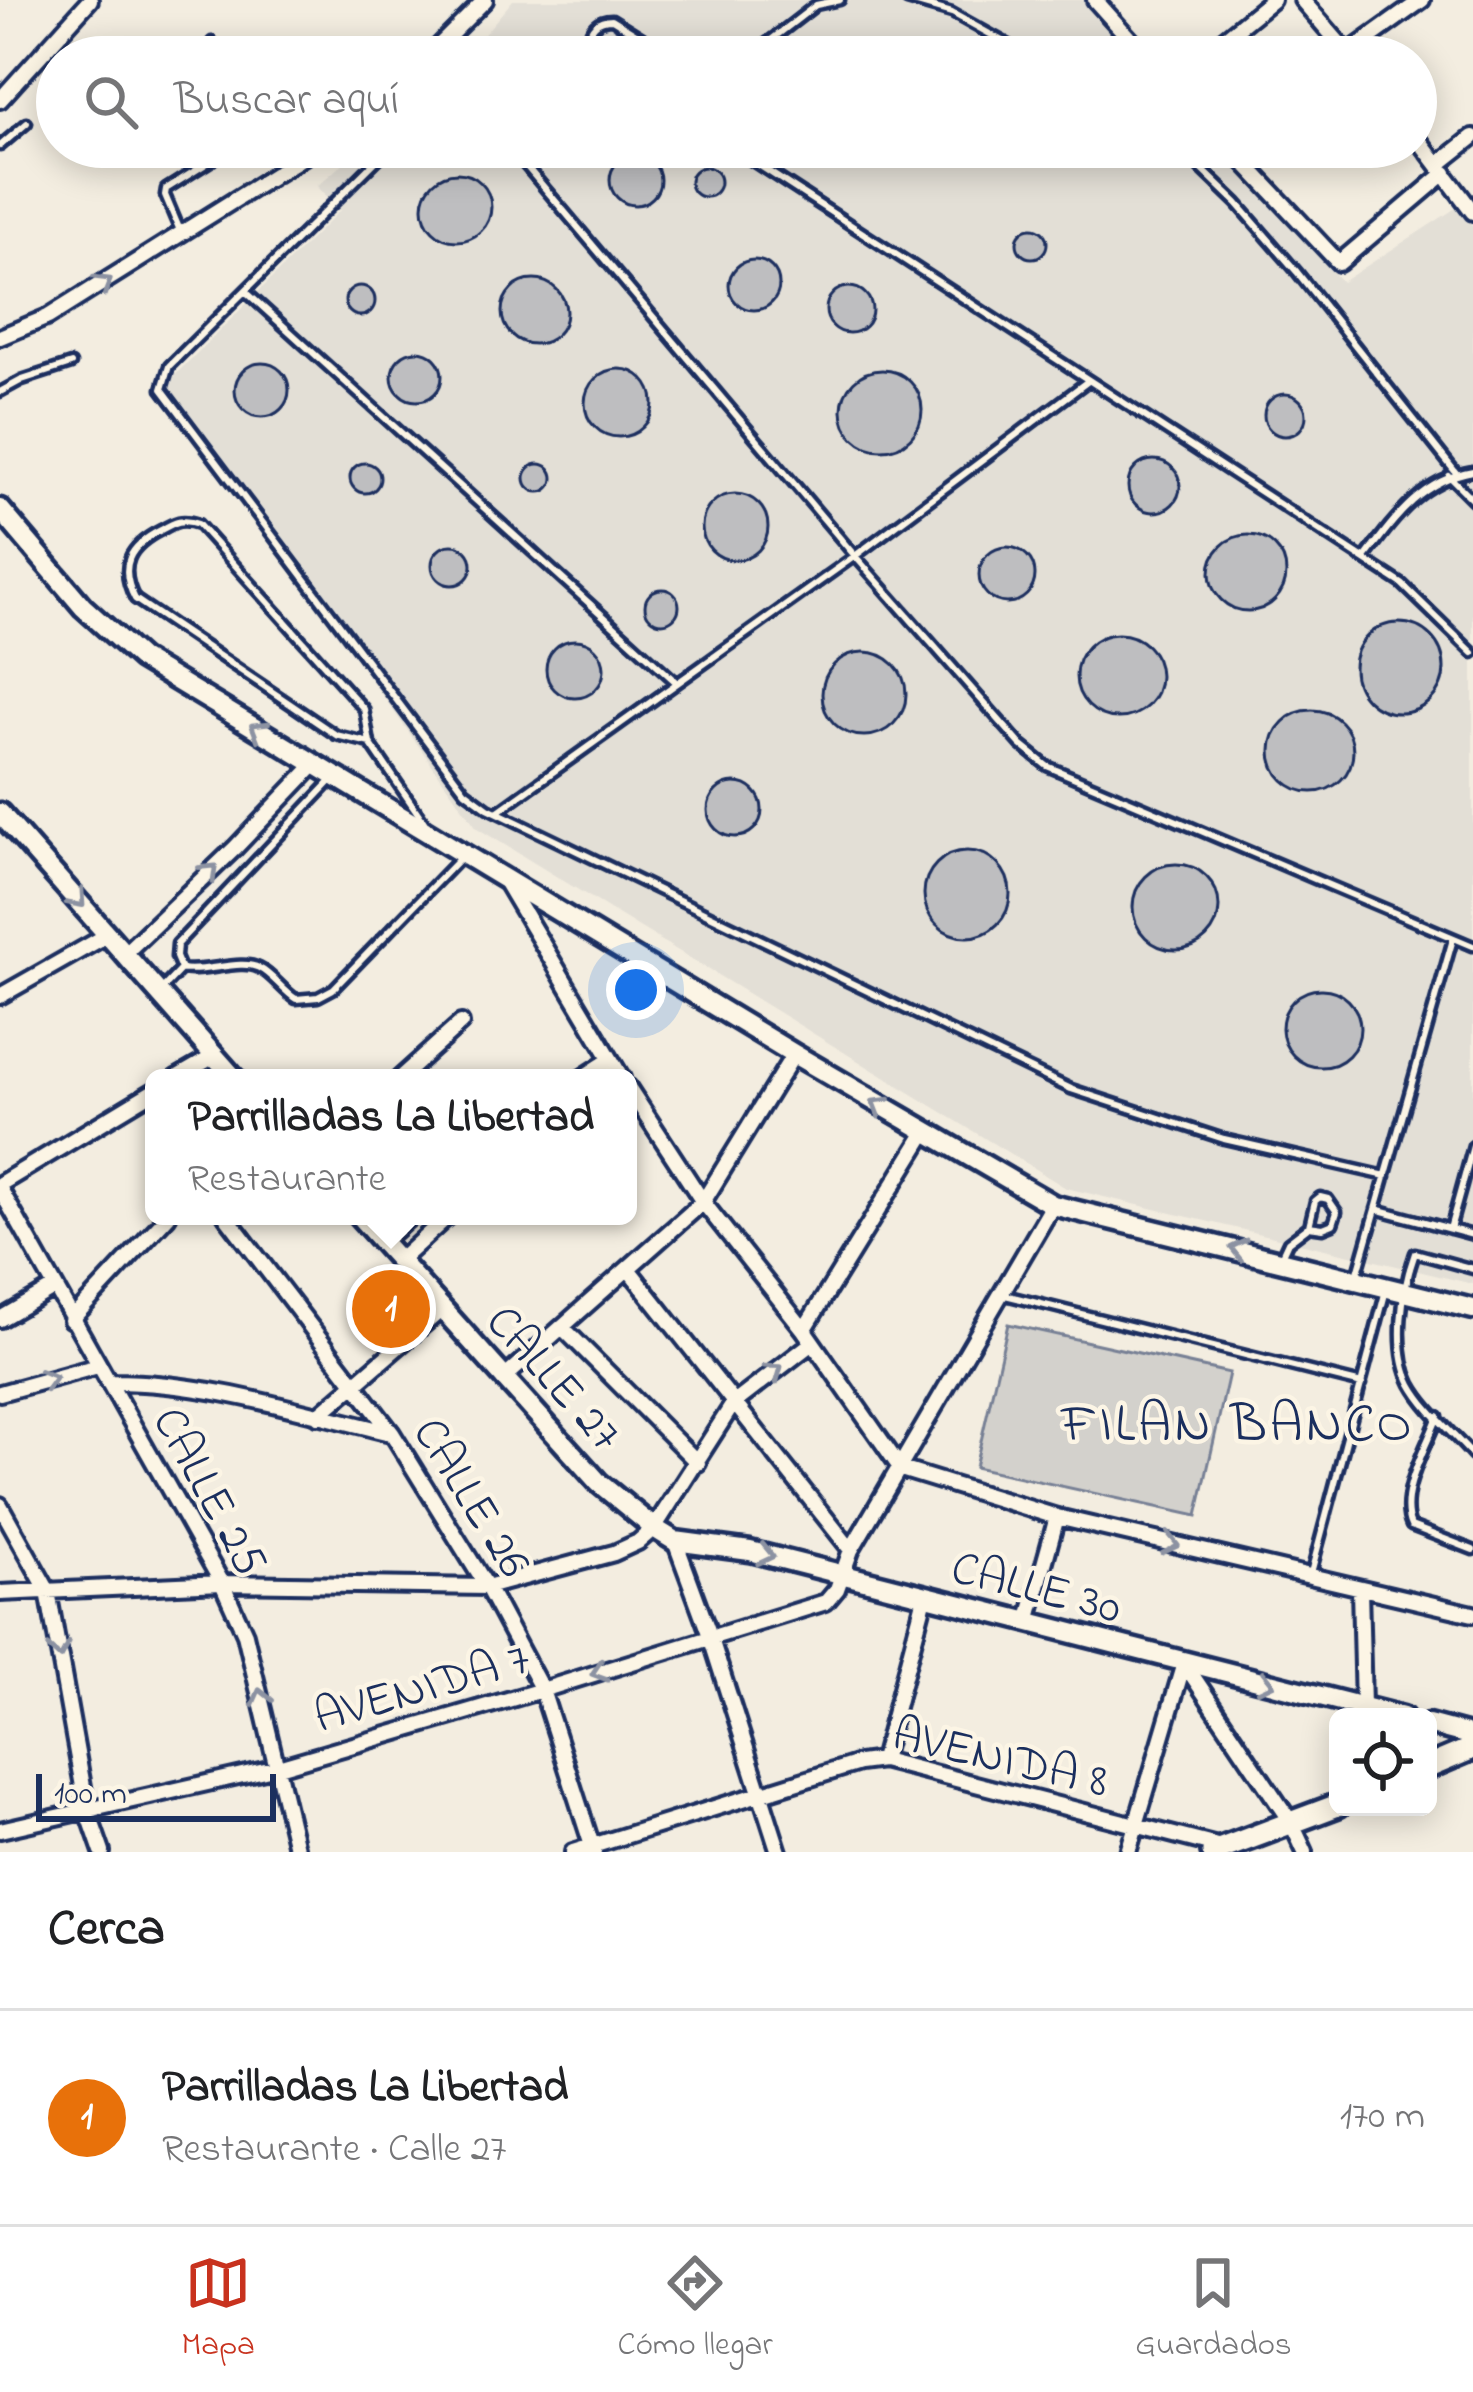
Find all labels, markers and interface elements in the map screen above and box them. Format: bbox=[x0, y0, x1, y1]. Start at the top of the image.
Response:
search box bbox=[36, 36, 1437, 168]
icon: search bbox=[78, 69, 144, 135]
text: Buscar aquí bbox=[174, 69, 399, 135]
one-way arrow bbox=[91, 275, 113, 298]
one-way arrow bbox=[249, 721, 271, 744]
one-way arrow bbox=[196, 864, 218, 886]
one-way arrow bbox=[64, 886, 85, 907]
your location bbox=[606, 960, 666, 1020]
popup bbox=[145, 1069, 637, 1225]
text: Parrilladas La Libertad bbox=[188, 1086, 594, 1152]
one-way arrow bbox=[871, 1097, 892, 1119]
text: Restaurante bbox=[188, 1152, 386, 1209]
one-way arrow bbox=[1228, 1237, 1248, 1262]
pin: 1 bbox=[352, 1264, 430, 1354]
street label: CALLE 27 bbox=[467, 1290, 637, 1468]
one-way arrow bbox=[762, 1363, 783, 1385]
one-way arrow bbox=[38, 1369, 59, 1394]
district label: FILAN BANCO bbox=[1059, 1388, 1415, 1466]
street label: CALLE 25 bbox=[132, 1395, 283, 1590]
street label: CALLE 26 bbox=[393, 1405, 546, 1592]
one-way arrow bbox=[1160, 1530, 1180, 1555]
street label: CALLE 30 bbox=[943, 1535, 1128, 1645]
one-way arrow bbox=[755, 1542, 776, 1567]
street label: AVENIDA 7 bbox=[306, 1626, 539, 1754]
one-way arrow bbox=[45, 1640, 70, 1660]
one-way arrow bbox=[589, 1658, 610, 1683]
one-way arrow bbox=[1255, 1669, 1276, 1694]
one-way arrow bbox=[251, 1687, 276, 1708]
street label: AVENIDA 8 bbox=[885, 1701, 1115, 1819]
map controls bbox=[1329, 1708, 1437, 1816]
button: locate bbox=[1329, 1708, 1437, 1816]
scale bar bbox=[36, 1768, 276, 1821]
text: 100 m bbox=[54, 1771, 127, 1819]
text: Cerca bbox=[48, 1893, 165, 1968]
text: Parrilladas La Libertad bbox=[162, 2056, 568, 2122]
text: 1 bbox=[81, 2089, 93, 2146]
text: 170 m bbox=[1340, 2089, 1425, 2146]
text: Restaurante · Calle 27 bbox=[162, 2122, 506, 2179]
tab: Mapa bbox=[181, 2250, 255, 2370]
tab: Cómo llegar bbox=[618, 2250, 773, 2370]
tab: Guardados bbox=[1135, 2250, 1292, 2370]

